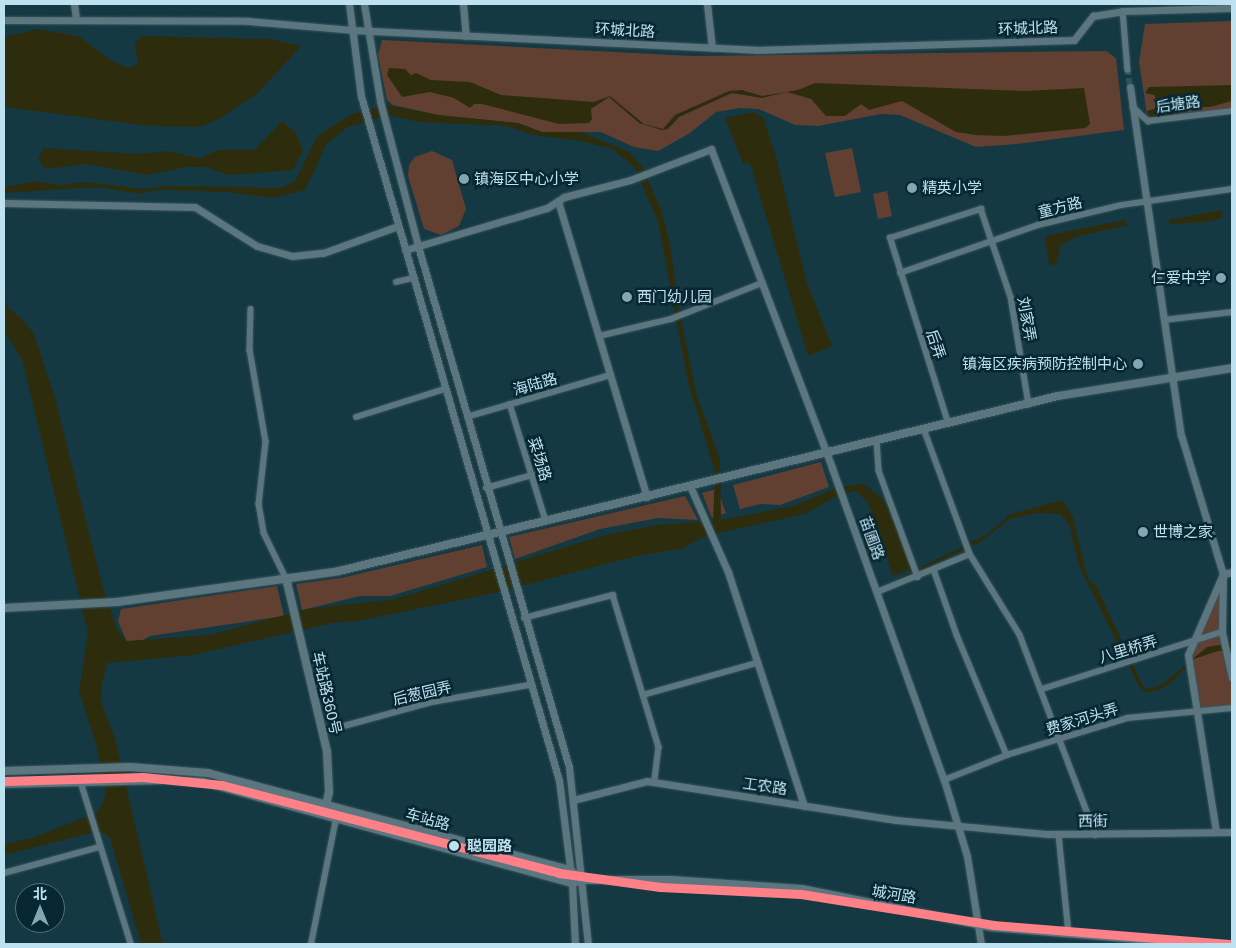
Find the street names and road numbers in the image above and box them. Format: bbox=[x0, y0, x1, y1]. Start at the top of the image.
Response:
street label: 环城北路 bbox=[998, 18, 1058, 38]
street label: 环城北路 bbox=[595, 19, 655, 41]
street label: 后塘路 bbox=[1154, 92, 1202, 116]
street label: 童方路 bbox=[1036, 193, 1084, 221]
street label: 刘家弄 bbox=[1014, 295, 1040, 343]
street label: 后弄 bbox=[923, 327, 949, 361]
street label: 海陆路 bbox=[511, 369, 559, 399]
street label: 菜场路 bbox=[525, 435, 555, 483]
street label: 苗圃路 bbox=[856, 514, 888, 562]
street label: 八里桥弄 bbox=[1097, 632, 1159, 666]
street label: 车站路360号 bbox=[309, 650, 345, 736]
street label: 后葱园弄 bbox=[391, 677, 453, 709]
street label: 费家河头弄 bbox=[1044, 699, 1120, 739]
street label: 工农路 bbox=[741, 774, 789, 798]
street label: 车站路 bbox=[404, 804, 452, 834]
street label: 西街 bbox=[1078, 812, 1108, 830]
street label: 城河路 bbox=[870, 881, 918, 907]

